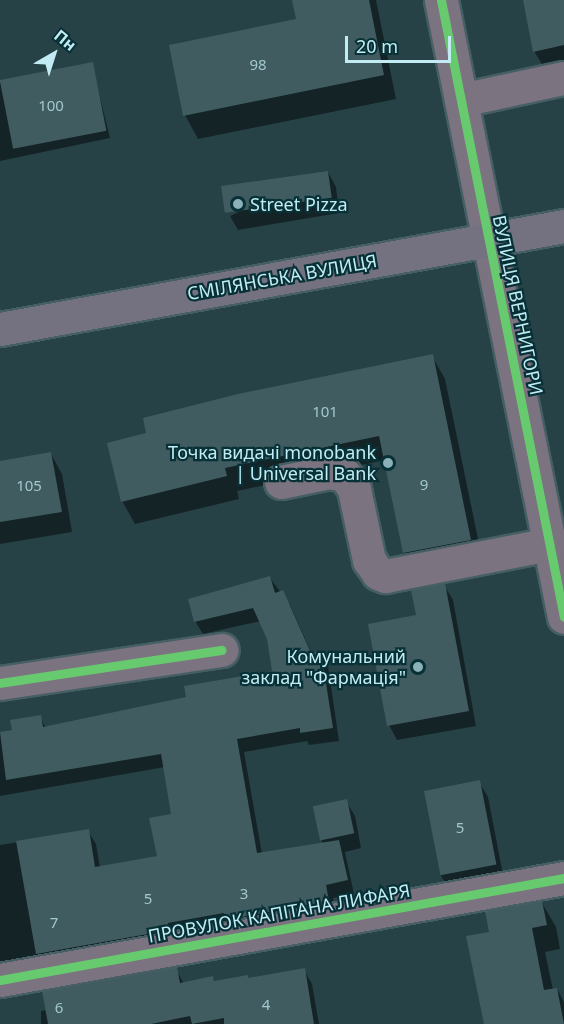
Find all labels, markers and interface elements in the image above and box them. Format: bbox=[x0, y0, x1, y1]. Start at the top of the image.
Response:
north arrow bbox=[24, 24, 84, 84]
text: Пн bbox=[50, 24, 81, 56]
scale bar bbox=[348, 24, 454, 62]
text: 20 m bbox=[356, 34, 398, 58]
house number: 98 bbox=[249, 56, 267, 74]
house number: 100 bbox=[38, 97, 64, 115]
place label: Street Pizza bbox=[250, 193, 347, 215]
marker: Street Pizza bbox=[231, 197, 245, 211]
street label: ВУЛИЦЯ ВЕРНИГОРИ bbox=[488, 213, 548, 397]
street label: СМІЛЯНСЬКА ВУЛИЦЯ bbox=[185, 250, 379, 304]
house number: 101 bbox=[312, 403, 338, 421]
place label: Точка видачі monobank | Universal Bank bbox=[168, 442, 376, 484]
marker: Точка видачі monobank | Universal Bank bbox=[381, 456, 395, 470]
house number: 9 bbox=[420, 476, 428, 494]
house number: 105 bbox=[16, 477, 42, 495]
place label: Комунальний заклад "Фармація" bbox=[241, 646, 406, 688]
marker: Комунальний заклад "Фармація" bbox=[411, 660, 425, 674]
house number: 5 bbox=[456, 819, 464, 837]
street label: ПРОВУЛОК КАПІТАНА ЛИФАРЯ bbox=[146, 879, 412, 947]
house number: 3 bbox=[240, 885, 248, 903]
house number: 5 bbox=[144, 890, 152, 908]
house number: 7 bbox=[50, 914, 58, 932]
house number: 4 bbox=[262, 996, 270, 1014]
house number: 6 bbox=[55, 999, 63, 1017]

